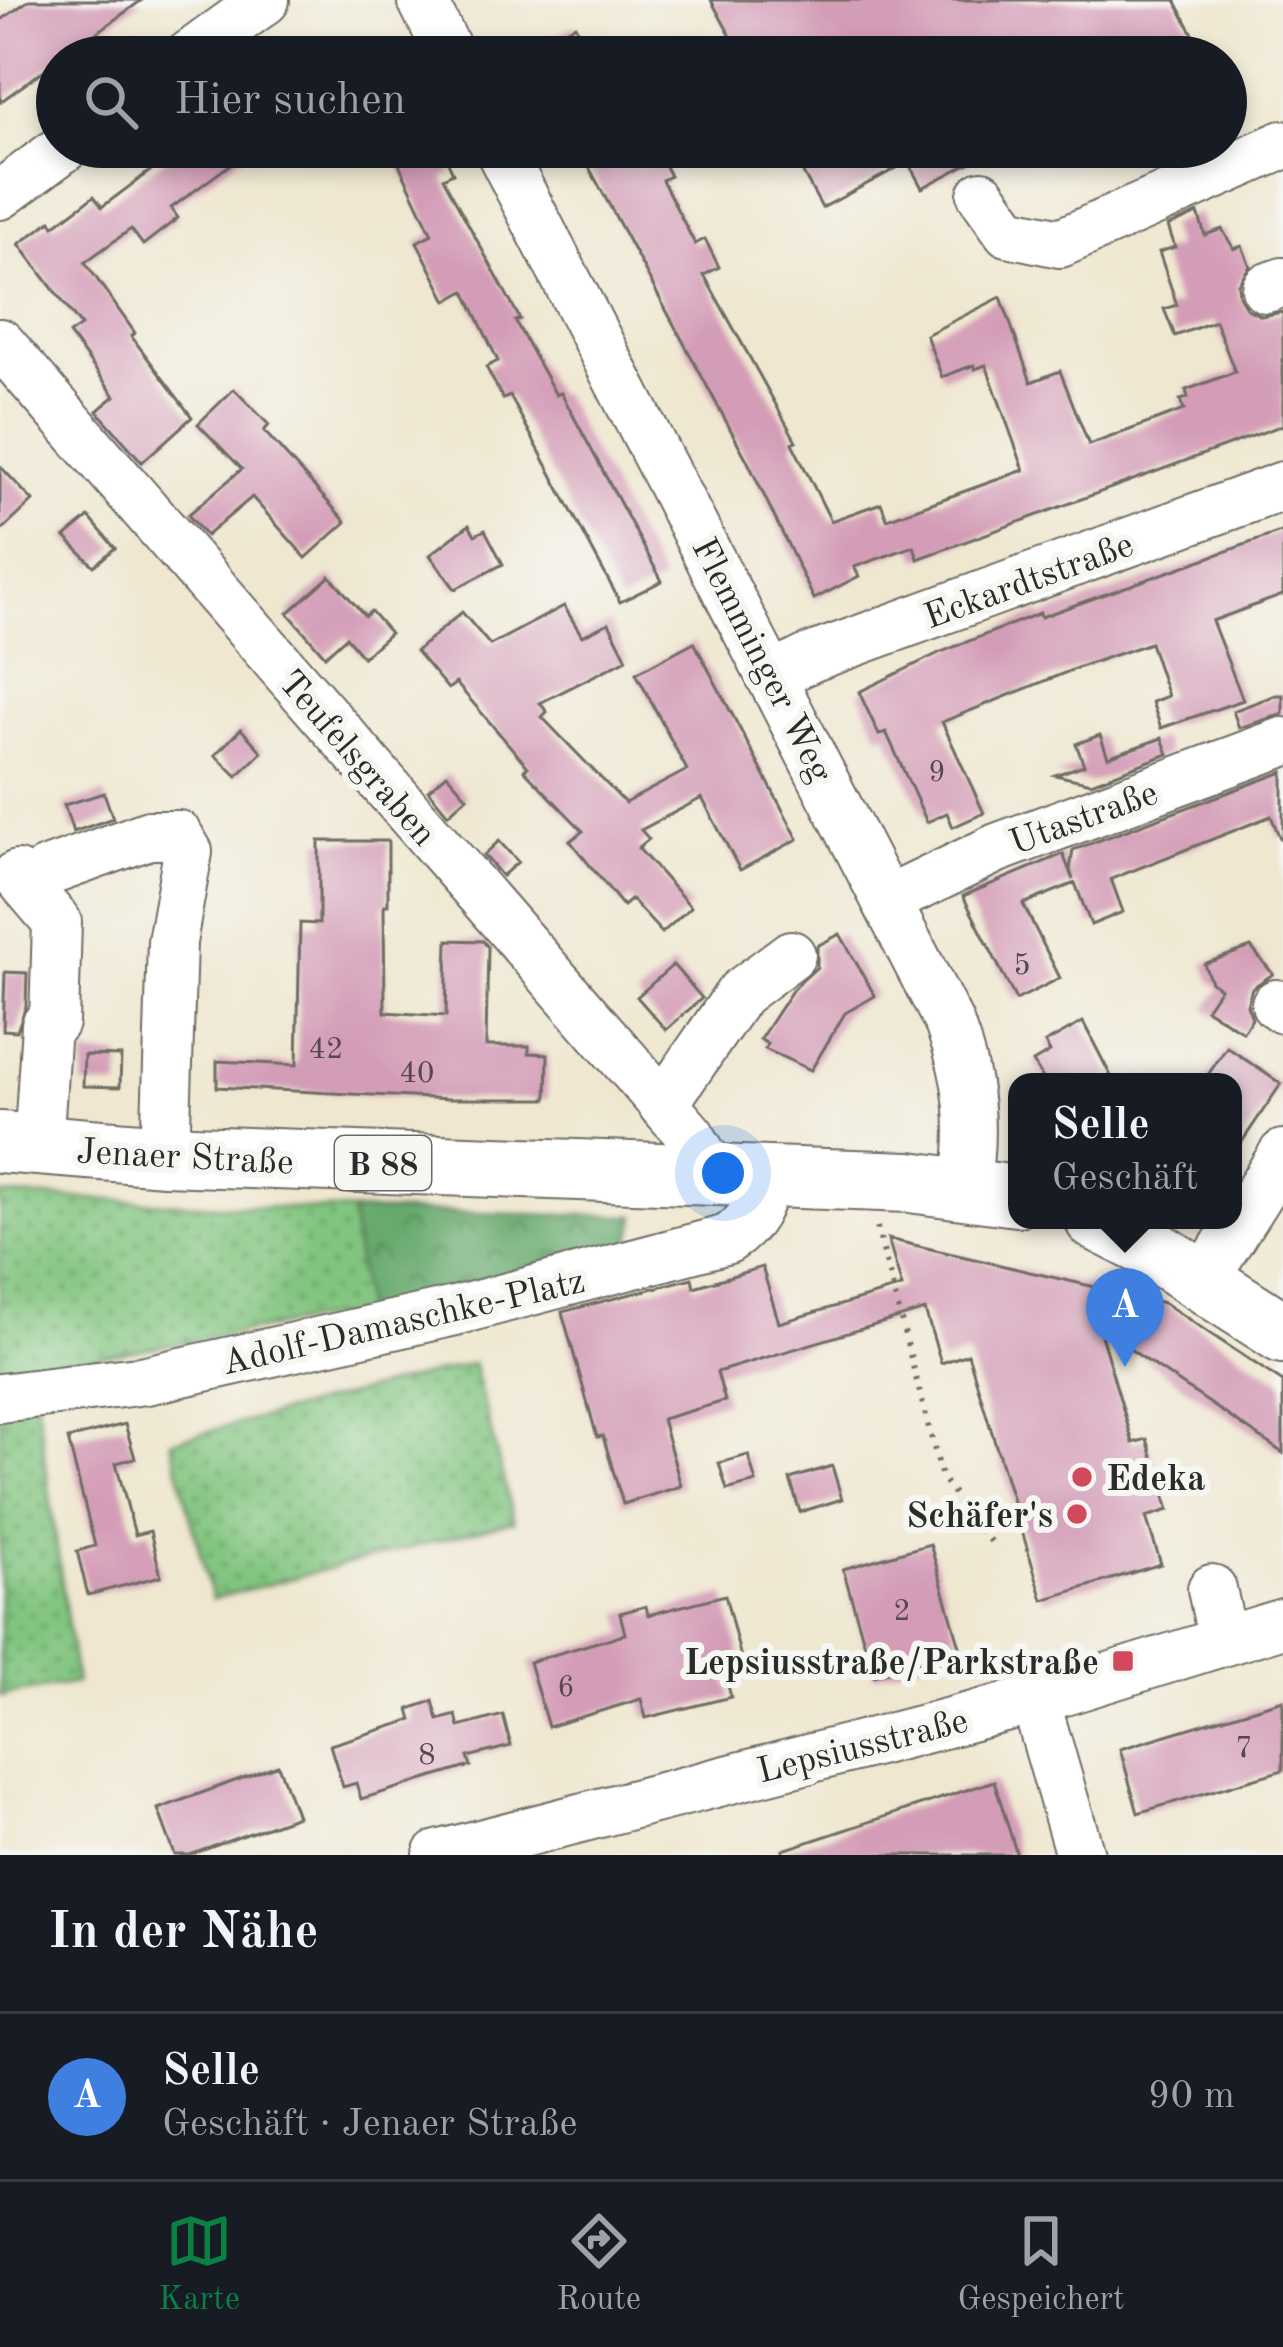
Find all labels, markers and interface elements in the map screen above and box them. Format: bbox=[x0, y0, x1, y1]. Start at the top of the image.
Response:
search box bbox=[36, 36, 1247, 168]
icon: search bbox=[78, 69, 144, 135]
text: Hier suchen bbox=[174, 79, 406, 124]
street label: Eckardtstraße bbox=[920, 528, 1139, 637]
street label: Flemminger Weg bbox=[683, 533, 838, 789]
street label: Teufelsgraben bbox=[270, 665, 441, 854]
house number: 9 bbox=[928, 758, 946, 788]
street label: Utastraße bbox=[1006, 776, 1163, 863]
house number: 5 bbox=[1013, 951, 1031, 981]
house number: 42 bbox=[309, 1035, 343, 1065]
house number: 40 bbox=[400, 1059, 434, 1089]
popup bbox=[1008, 1073, 1242, 1229]
text: Selle bbox=[1052, 1104, 1150, 1149]
street label: Jenaer Straße bbox=[75, 1135, 294, 1183]
road number: B 88 bbox=[335, 1136, 431, 1190]
your location bbox=[693, 1143, 753, 1203]
text: Geschäft bbox=[1052, 1159, 1198, 1198]
street label: Adolf-Damaschke-Platz bbox=[219, 1265, 589, 1383]
pin: A bbox=[1086, 1268, 1164, 1367]
place label: Edeka bbox=[1106, 1463, 1206, 1499]
marker: Edeka bbox=[1069, 1464, 1095, 1490]
place label: Schäfer's bbox=[906, 1500, 1053, 1536]
marker: Schäfer's bbox=[1064, 1501, 1090, 1527]
house number: 2 bbox=[893, 1597, 911, 1627]
place label: Lepsiusstraße/Parkstraße bbox=[684, 1646, 1099, 1683]
marker: Lepsiusstraße/Parkstraße bbox=[1110, 1648, 1136, 1674]
house number: 6 bbox=[557, 1673, 575, 1703]
street label: Lepsiusstraße bbox=[754, 1704, 972, 1791]
house number: 7 bbox=[1235, 1734, 1253, 1764]
house number: 8 bbox=[418, 1741, 436, 1771]
text: In der Nähe bbox=[48, 1908, 319, 1959]
text: Selle bbox=[162, 2050, 260, 2095]
text: A bbox=[72, 2077, 102, 2116]
text: 90 m bbox=[1148, 2077, 1235, 2116]
text: Geschäft · Jenaer Straße bbox=[162, 2105, 577, 2144]
tab: Karte bbox=[158, 2208, 240, 2321]
tab: Route bbox=[557, 2208, 641, 2321]
tab: Gespeichert bbox=[958, 2208, 1125, 2321]

